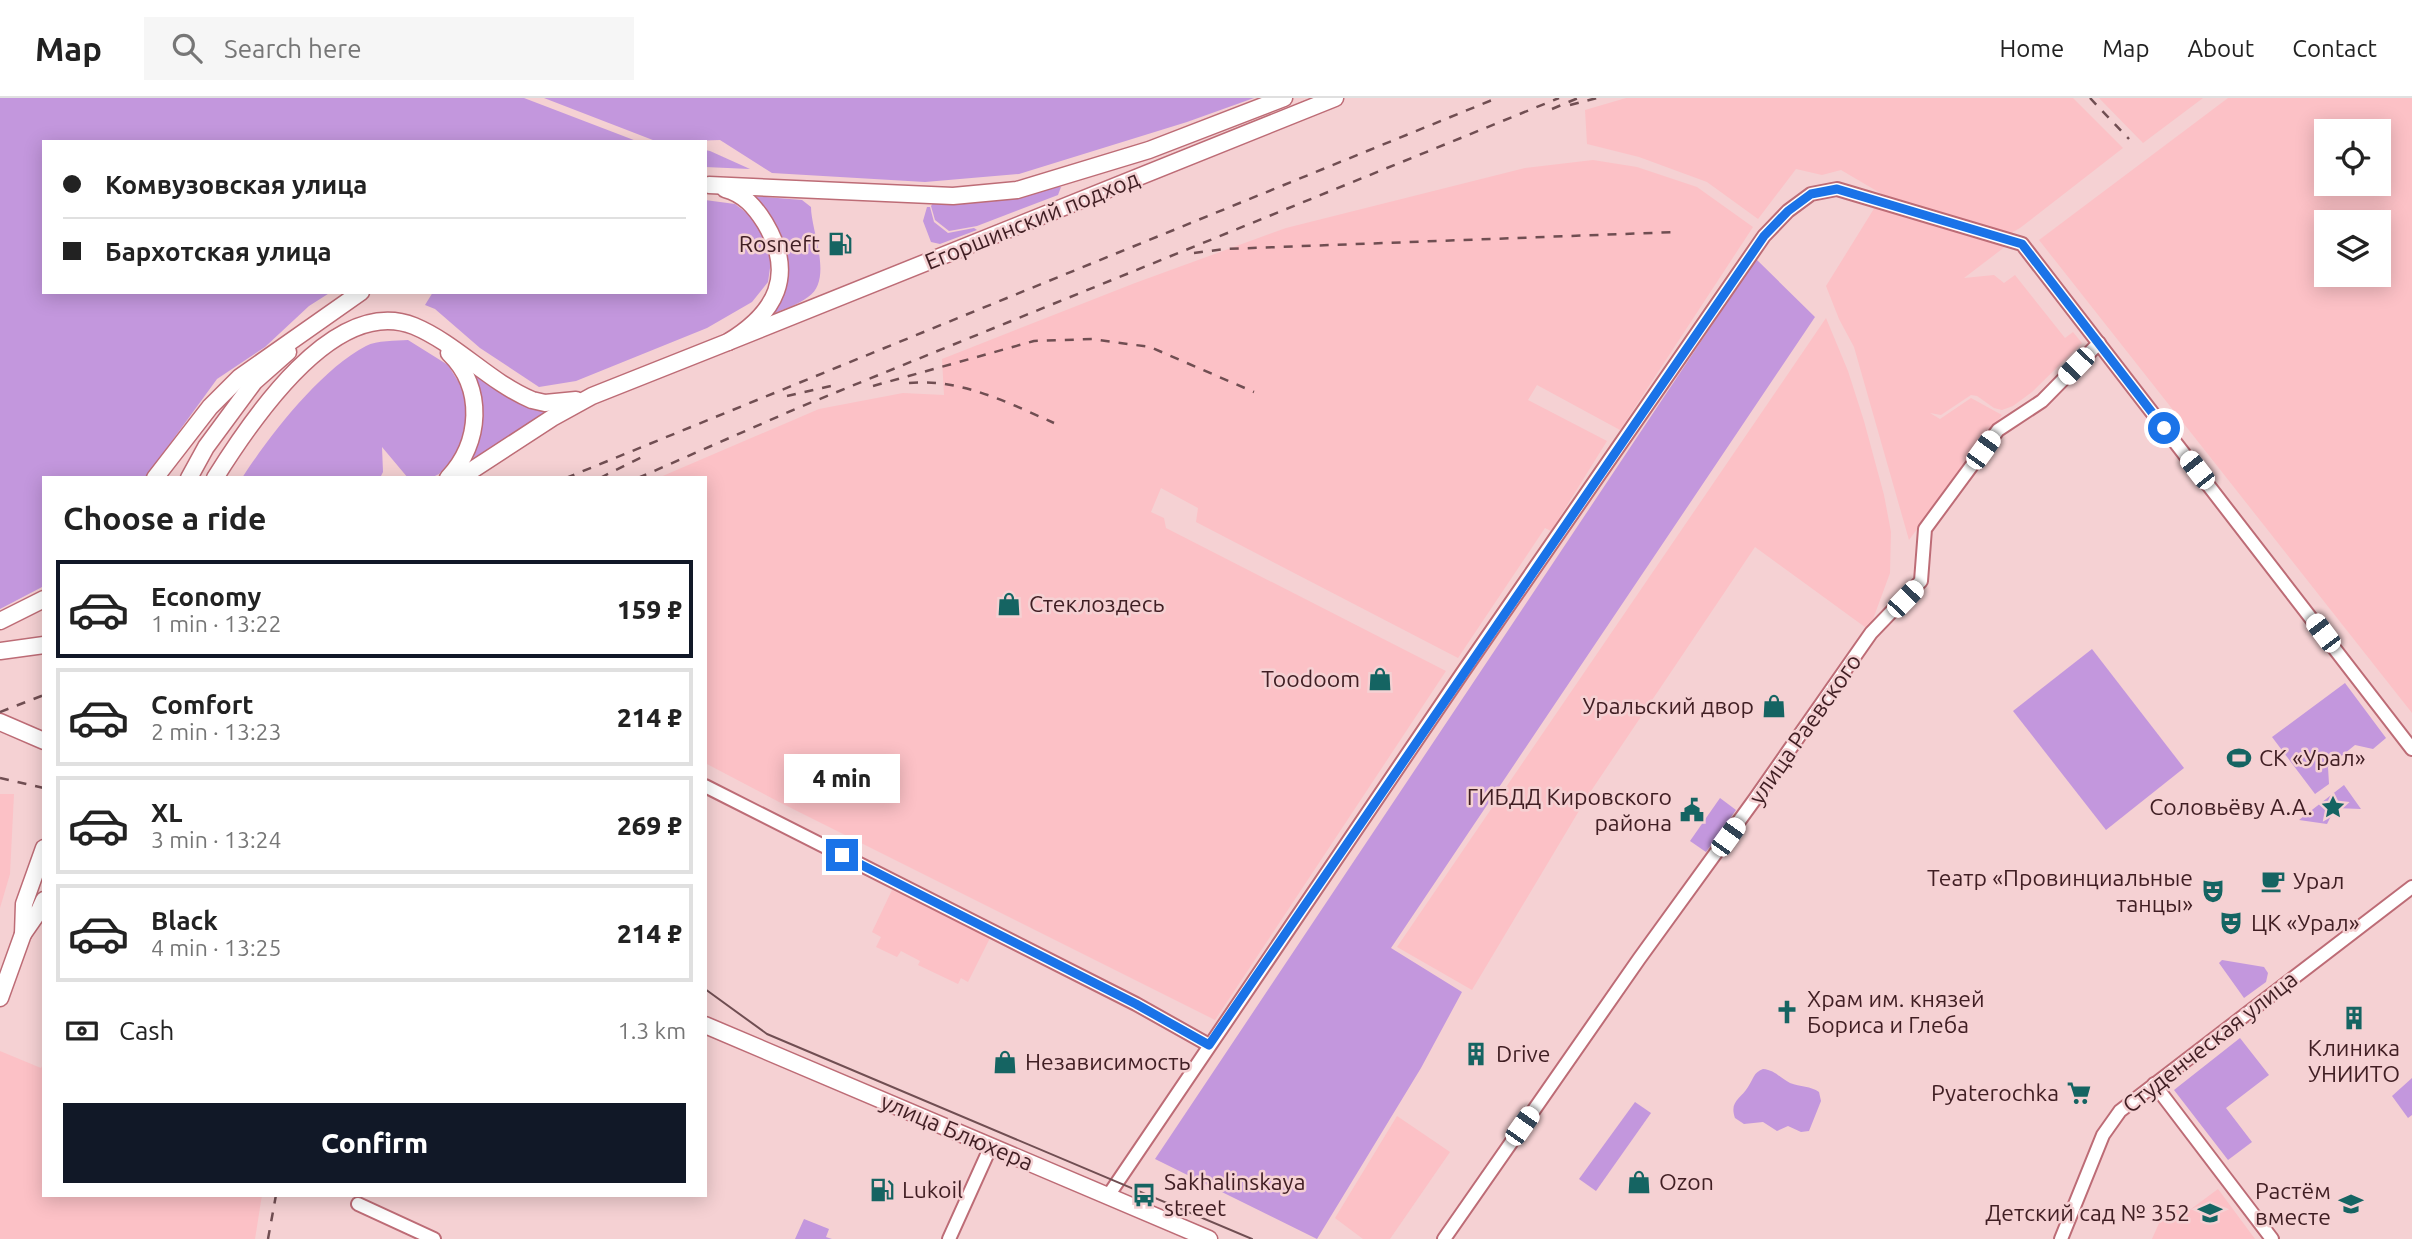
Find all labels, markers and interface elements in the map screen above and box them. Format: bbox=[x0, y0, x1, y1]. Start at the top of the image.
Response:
search box bbox=[144, 17, 634, 80]
icon: search bbox=[168, 29, 206, 67]
text: Map bbox=[35, 30, 102, 67]
text: Search here bbox=[224, 34, 362, 63]
text: Home bbox=[1999, 35, 2064, 62]
text: Map bbox=[2102, 35, 2149, 62]
text: About bbox=[2187, 35, 2254, 62]
text: Contact bbox=[2292, 35, 2377, 62]
map controls bbox=[2314, 119, 2391, 287]
button: locate bbox=[2314, 119, 2391, 196]
street label: Егоршинский подход bbox=[921, 165, 1143, 274]
text: Комвузовская улица bbox=[105, 170, 367, 199]
button: layers bbox=[2314, 210, 2391, 287]
fuel station icon: Rosneft bbox=[826, 230, 854, 258]
place label: Rosneft bbox=[739, 231, 820, 256]
text: Бархотская улица bbox=[105, 237, 332, 266]
car bbox=[2054, 344, 2099, 388]
route start bbox=[2148, 412, 2180, 444]
car bbox=[1963, 427, 2004, 473]
car bbox=[2176, 447, 2219, 493]
text: Choose a ride bbox=[63, 500, 266, 536]
car bbox=[1883, 577, 1928, 621]
icon: car bbox=[67, 578, 130, 641]
text: Economy bbox=[151, 582, 261, 611]
shop icon: Стеклоздесь bbox=[995, 590, 1023, 618]
place label: Стеклоздесь bbox=[1029, 591, 1165, 616]
text: 159 ₽ bbox=[617, 595, 682, 624]
car bbox=[2302, 610, 2345, 656]
text: 1 min · 13:22 bbox=[151, 611, 282, 636]
street label: улица Раевского bbox=[1744, 649, 1866, 808]
shop icon: Toodoom bbox=[1366, 665, 1394, 693]
place label: Toodoom bbox=[1261, 666, 1360, 691]
icon: car bbox=[67, 686, 130, 749]
text: Comfort bbox=[151, 690, 254, 719]
shop icon: Уральский двор bbox=[1760, 692, 1788, 720]
place label: Уральский двор bbox=[1582, 693, 1754, 718]
text: 214 ₽ bbox=[617, 703, 682, 732]
text: 2 min · 13:23 bbox=[151, 719, 282, 744]
sports icon: СК «Урал» bbox=[2225, 744, 2253, 772]
place label: СК «Урал» bbox=[2259, 745, 2365, 770]
callout: 4 min bbox=[784, 754, 900, 802]
text: 4 min bbox=[813, 766, 871, 791]
place label: ГИБДД Кировского района bbox=[1467, 784, 1672, 835]
place icon: Соловьёву А.А. bbox=[2319, 793, 2347, 821]
icon: car bbox=[67, 794, 130, 857]
place label: Соловьёву А.А. bbox=[2149, 794, 2313, 819]
public building icon: ГИБДД Кировского района bbox=[1678, 796, 1706, 824]
text: XL bbox=[151, 798, 182, 827]
text: 269 ₽ bbox=[617, 811, 682, 840]
car bbox=[1708, 814, 1749, 860]
text: 3 min · 13:24 bbox=[151, 827, 282, 852]
route end bbox=[826, 839, 858, 871]
place label: Театр «Провинциальные танцы» bbox=[1927, 865, 2193, 916]
cafe icon: Урал bbox=[2259, 867, 2287, 895]
place label: Урал bbox=[2293, 868, 2344, 893]
theatre icon: Театр «Провинциальные танцы» bbox=[2199, 877, 2227, 905]
icon: car bbox=[67, 902, 130, 965]
text: Black bbox=[151, 906, 218, 935]
theatre icon: ЦК «Урал» bbox=[2217, 909, 2245, 937]
place label: ЦК «Урал» bbox=[2251, 910, 2360, 935]
text: 214 ₽ bbox=[617, 919, 682, 948]
text: 4 min · 13:25 bbox=[151, 935, 282, 960]
street label: Студенческая улица bbox=[2118, 966, 2302, 1117]
place label: Храм им. князей Бориса и Глеба bbox=[1807, 986, 1985, 1037]
church icon: Храм им. князей Бориса и Глеба bbox=[1773, 998, 1801, 1026]
building icon: Клиника УНИИТО bbox=[2340, 1004, 2368, 1032]
icon: cash bbox=[63, 1012, 101, 1050]
text: Cash bbox=[119, 1016, 174, 1045]
text: 1.3 km bbox=[618, 1018, 686, 1043]
place label: Клиника УНИИТО bbox=[2308, 1035, 2400, 1086]
building icon: Drive bbox=[1462, 1040, 1490, 1068]
place label: Drive bbox=[1496, 1041, 1550, 1066]
shop icon: Независимость bbox=[991, 1048, 1019, 1076]
place label: Независимость bbox=[1025, 1049, 1191, 1074]
supermarket icon: Pyaterochka bbox=[2065, 1079, 2093, 1107]
place label: Pyaterochka bbox=[1931, 1080, 2059, 1105]
street label: улица Блюхера bbox=[877, 1088, 1037, 1175]
button: Confirm bbox=[63, 1103, 686, 1183]
car bbox=[1502, 1103, 1543, 1149]
shop icon: Ozon bbox=[1625, 1168, 1653, 1196]
place label: Sakhalinskaya street bbox=[1164, 1169, 1305, 1220]
place label: Ozon bbox=[1659, 1169, 1714, 1194]
fuel station icon: Lukoil bbox=[868, 1176, 896, 1204]
place label: Lukoil bbox=[902, 1177, 963, 1202]
place label: Растём вместе bbox=[2255, 1178, 2331, 1229]
bus stop icon: Sakhalinskaya street bbox=[1130, 1181, 1158, 1209]
school or university icon: Растём вместе bbox=[2337, 1190, 2365, 1218]
school or university icon: Детский сад № 352 bbox=[2196, 1199, 2224, 1227]
place label: Детский сад № 352 bbox=[1985, 1200, 2190, 1225]

